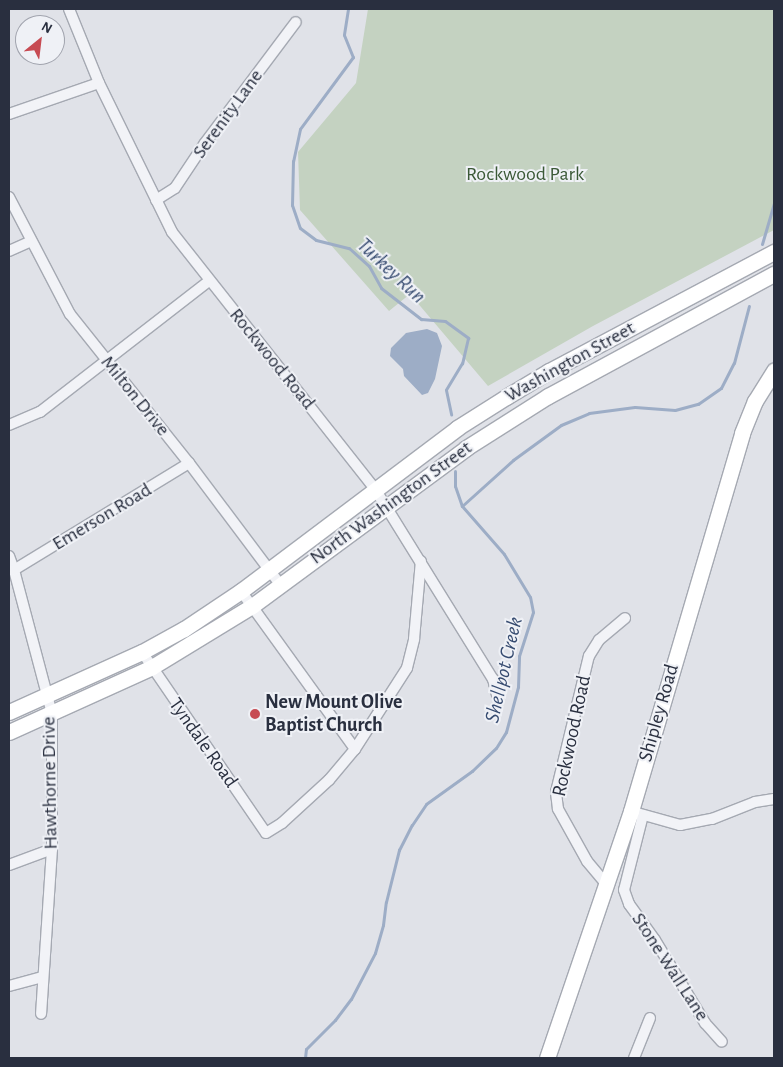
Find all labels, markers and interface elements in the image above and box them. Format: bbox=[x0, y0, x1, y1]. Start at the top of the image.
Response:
north arrow bbox=[15, 15, 65, 65]
text: N bbox=[39, 19, 54, 36]
street label: Serenity Lane bbox=[188, 65, 268, 163]
park label: Rockwood Park bbox=[466, 162, 584, 186]
water label: Turkey Run bbox=[351, 233, 431, 309]
street label: Rockwood Road bbox=[224, 304, 320, 414]
street label: Washington Street bbox=[501, 316, 639, 408]
street label: Milton Drive bbox=[95, 351, 175, 441]
street label: North Washington Street bbox=[305, 436, 477, 570]
street label: Emerson Road bbox=[48, 478, 156, 556]
water label: Shellpot Creek bbox=[480, 615, 528, 725]
street label: Shipley Road bbox=[634, 661, 684, 765]
street label: Rockwood Road bbox=[547, 673, 597, 799]
place label: New Mount Olive Baptist Church bbox=[265, 690, 403, 737]
street label: Tyndale Road bbox=[163, 693, 243, 793]
marker: New Mount Olive Baptist Church bbox=[249, 708, 261, 720]
street label: Hawthorne Drive bbox=[37, 716, 63, 850]
street label: Stone Wall Lane bbox=[626, 908, 714, 1026]

